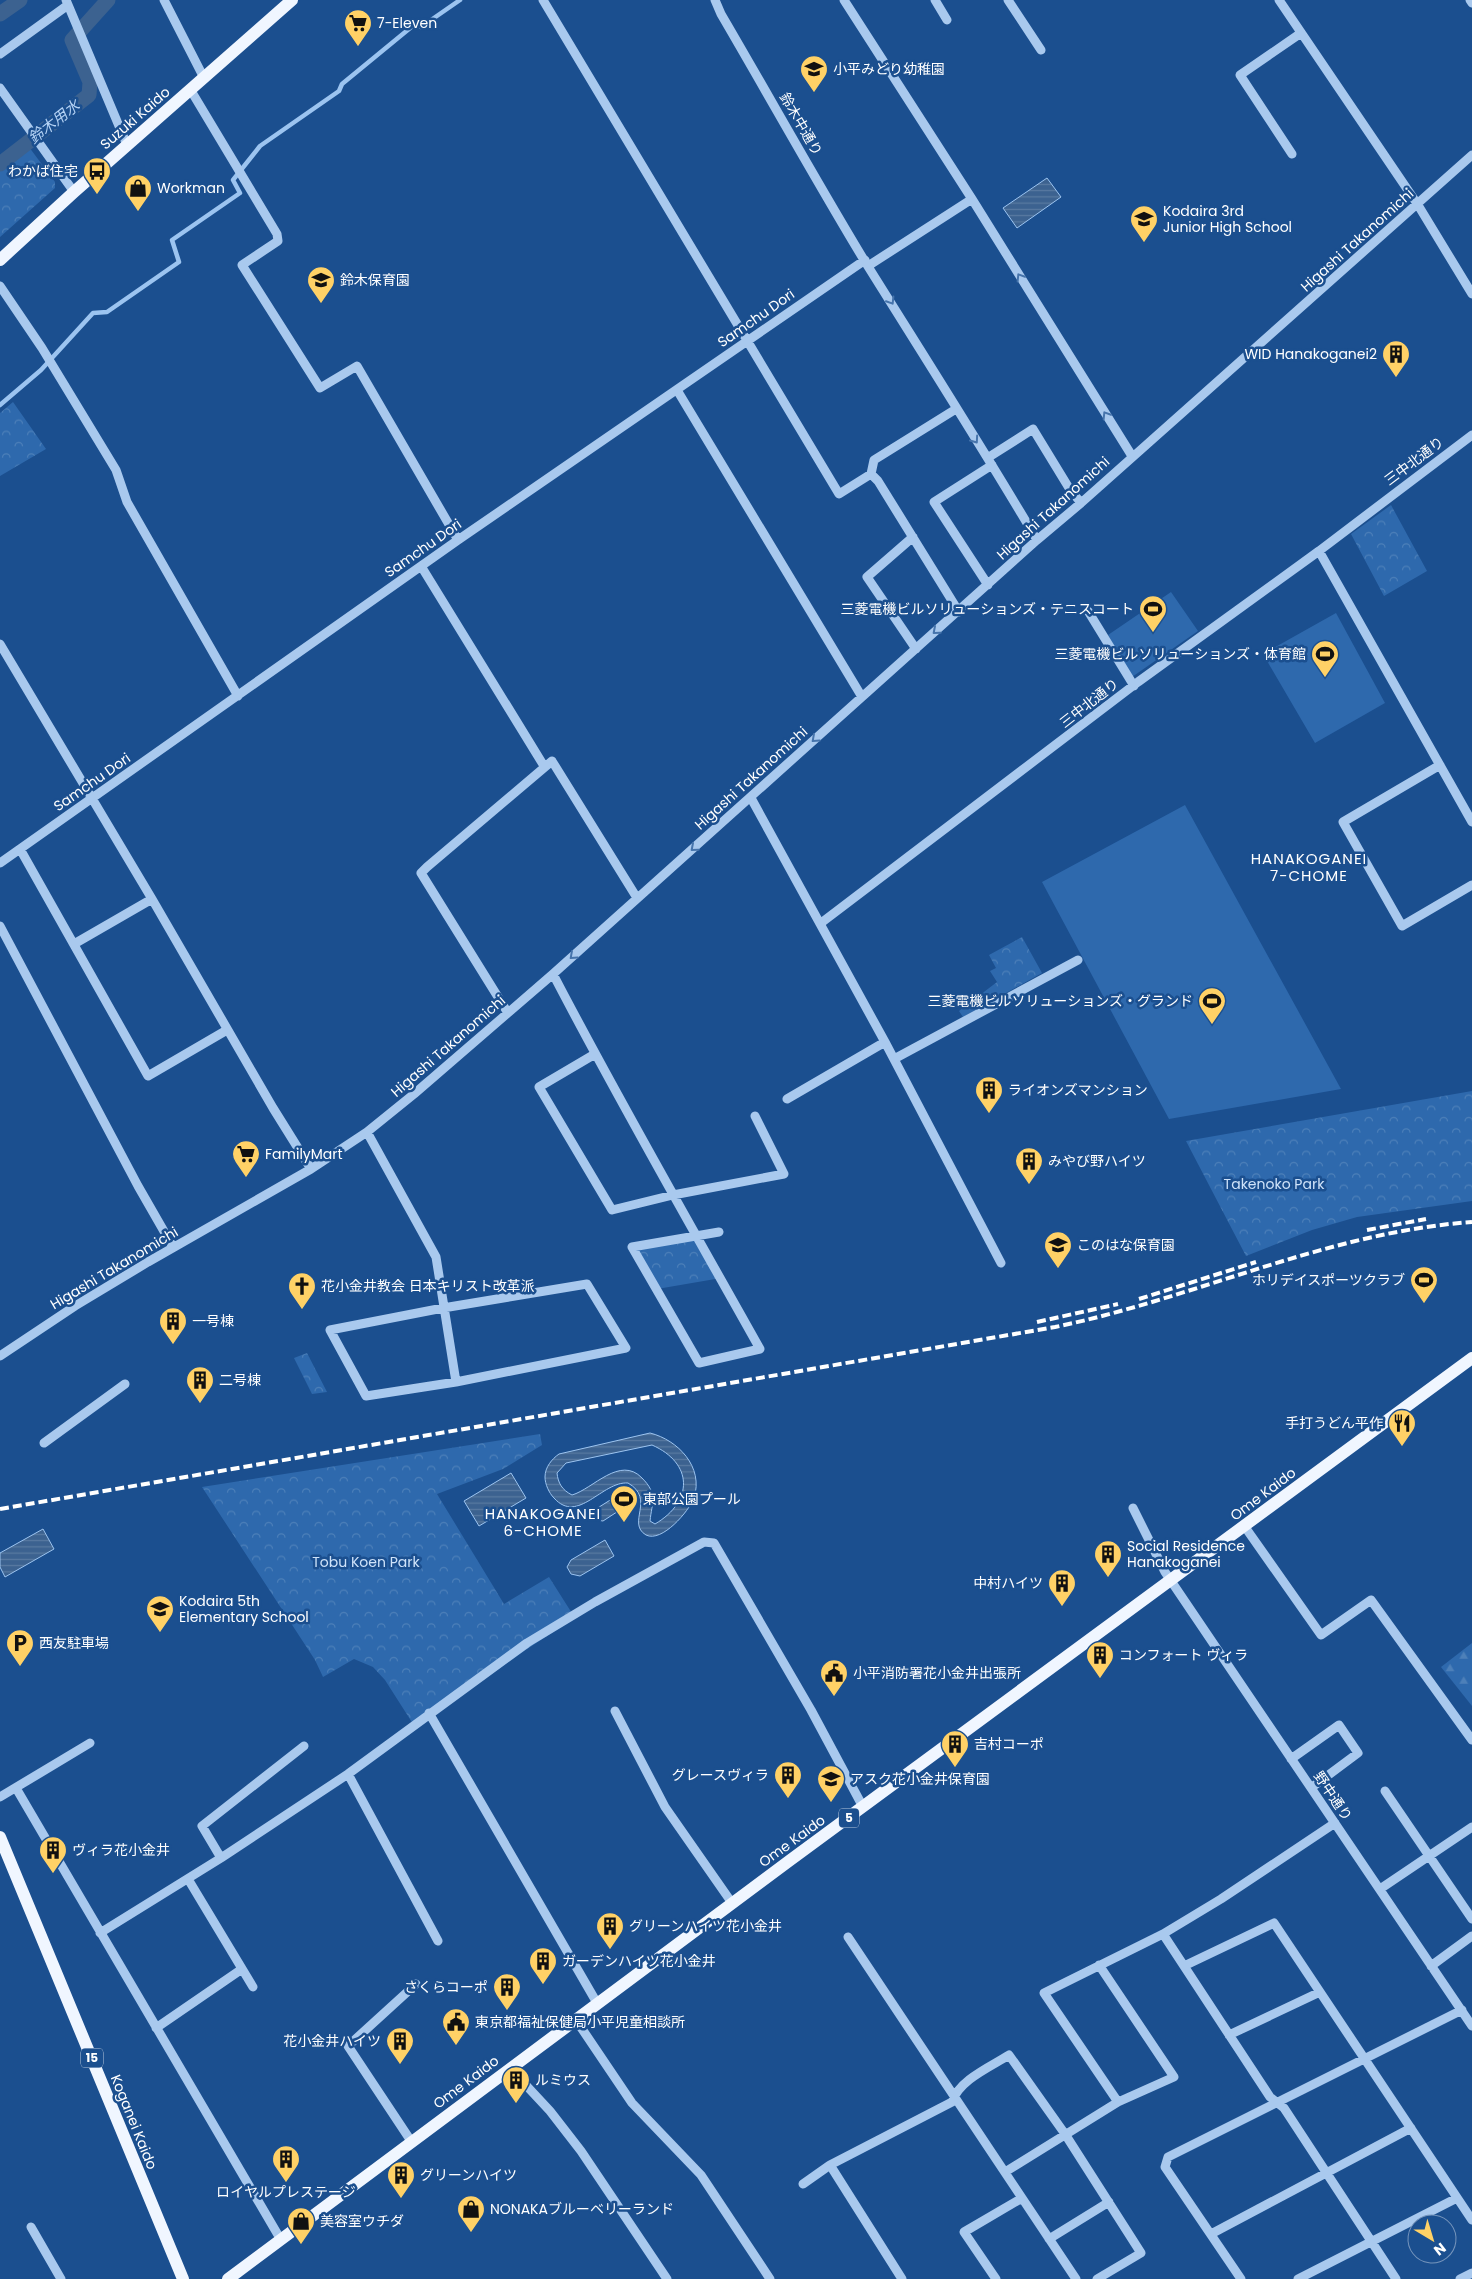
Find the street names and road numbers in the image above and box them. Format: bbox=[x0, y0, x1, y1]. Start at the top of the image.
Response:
street label: Suzuki Kaido bbox=[96, 82, 174, 154]
street label: 鈴木中通り bbox=[775, 89, 827, 159]
street label: Higashi Takanomichi bbox=[1296, 184, 1418, 296]
street label: Samchu Dori bbox=[713, 284, 799, 352]
street label: 三中北通り bbox=[1380, 432, 1448, 490]
street label: Higashi Takanomichi bbox=[992, 452, 1114, 564]
street label: Samchu Dori bbox=[380, 514, 466, 582]
street label: 三中北通り bbox=[1055, 674, 1123, 732]
street label: Higashi Takanomichi bbox=[690, 722, 812, 834]
street label: Samchu Dori bbox=[49, 748, 135, 816]
street label: Higashi Takanomichi bbox=[386, 991, 510, 1101]
street label: Higashi Takanomichi bbox=[46, 1222, 182, 1314]
street label: Ome Kaido bbox=[1226, 1463, 1300, 1525]
street label: 野中通り bbox=[1309, 1767, 1357, 1825]
road number: 5 bbox=[839, 1809, 859, 1828]
street label: Ome Kaido bbox=[755, 1810, 829, 1872]
road number: 15 bbox=[81, 2048, 103, 2068]
street label: Ome Kaido bbox=[429, 2051, 503, 2113]
street label: Koganei Kaido bbox=[106, 2072, 162, 2173]

